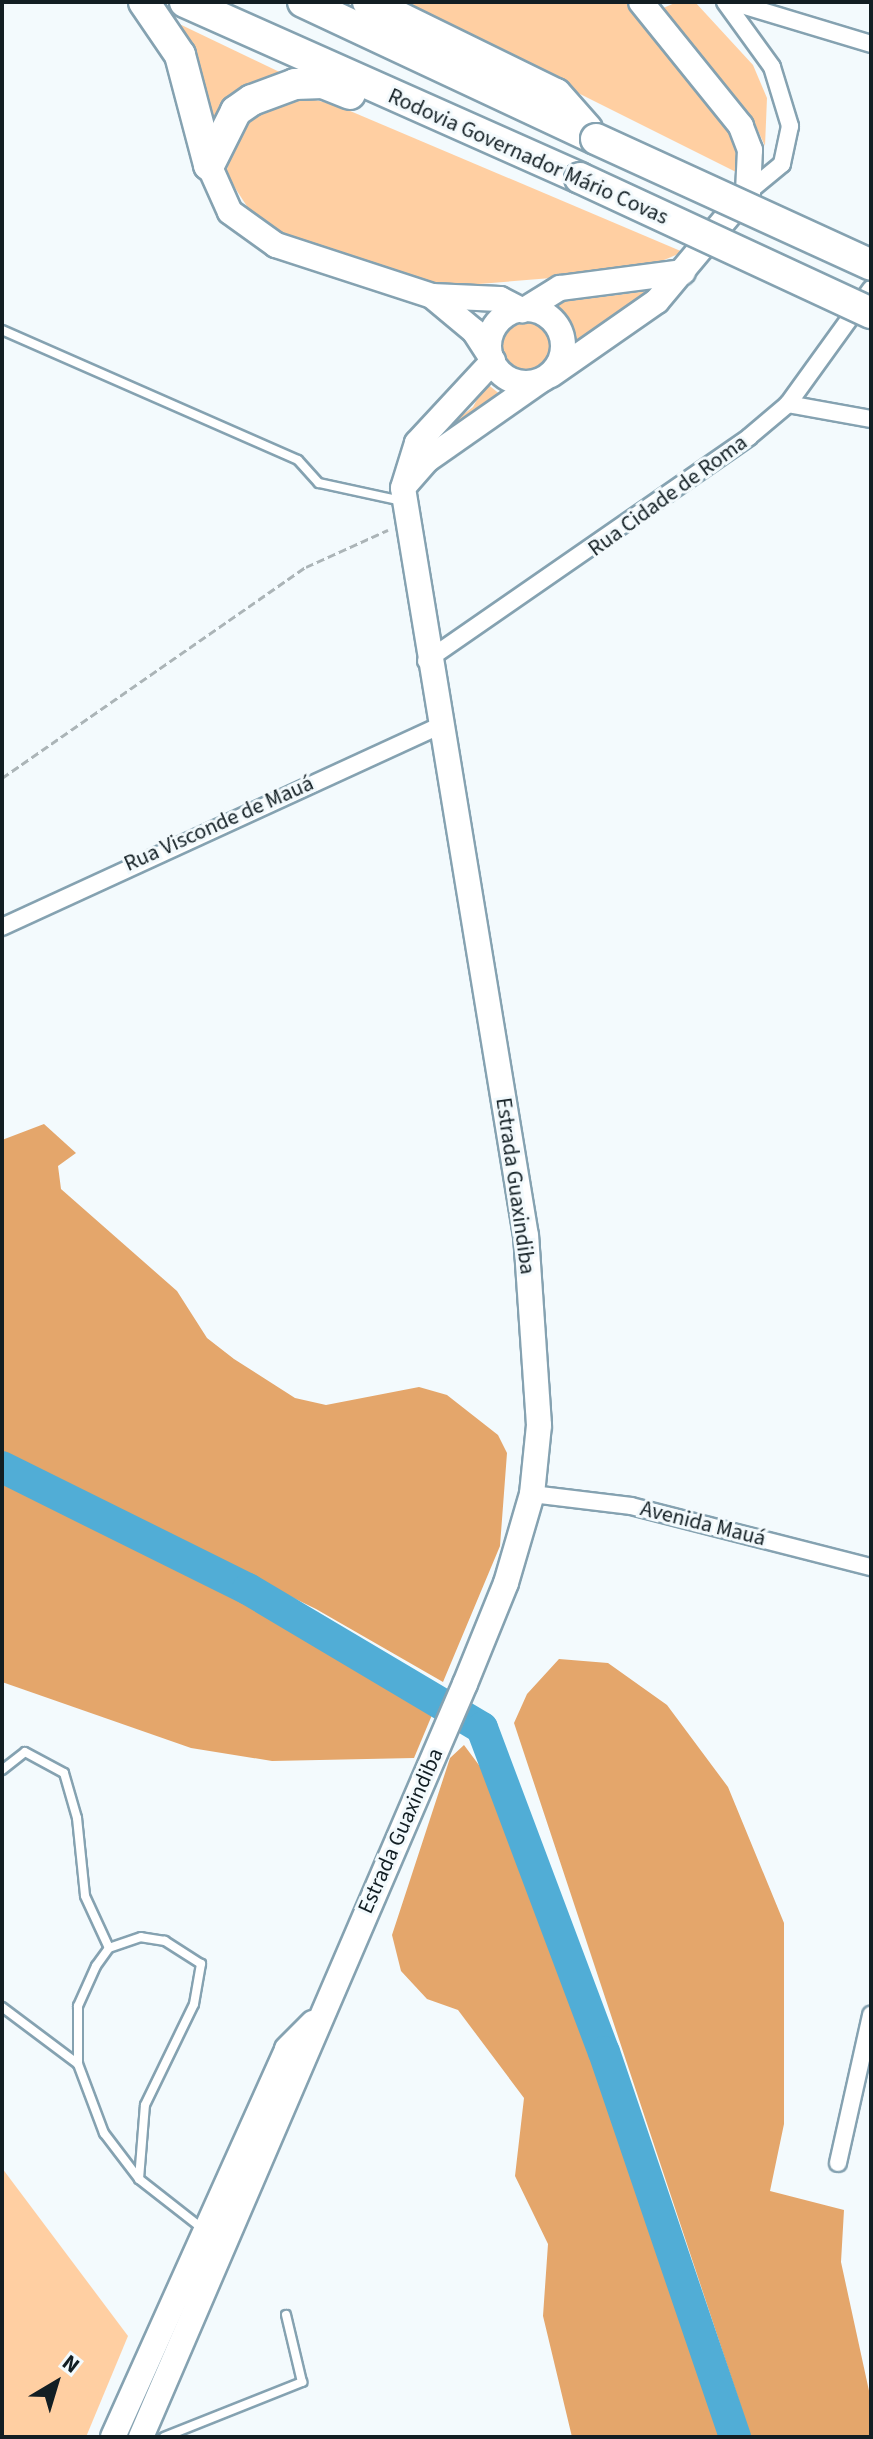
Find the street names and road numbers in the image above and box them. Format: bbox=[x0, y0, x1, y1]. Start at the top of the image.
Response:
street label: Rodovia Governador Mário Covas bbox=[384, 83, 672, 231]
street label: Rua Cidade de Roma bbox=[583, 430, 753, 562]
street label: Rua Visconde de Mauá bbox=[120, 770, 318, 878]
street label: Estrada Guaxindiba bbox=[490, 1096, 540, 1276]
street label: Avenida Mauá bbox=[638, 1496, 768, 1552]
street label: Estrada Guaxindiba bbox=[353, 1744, 449, 1918]

